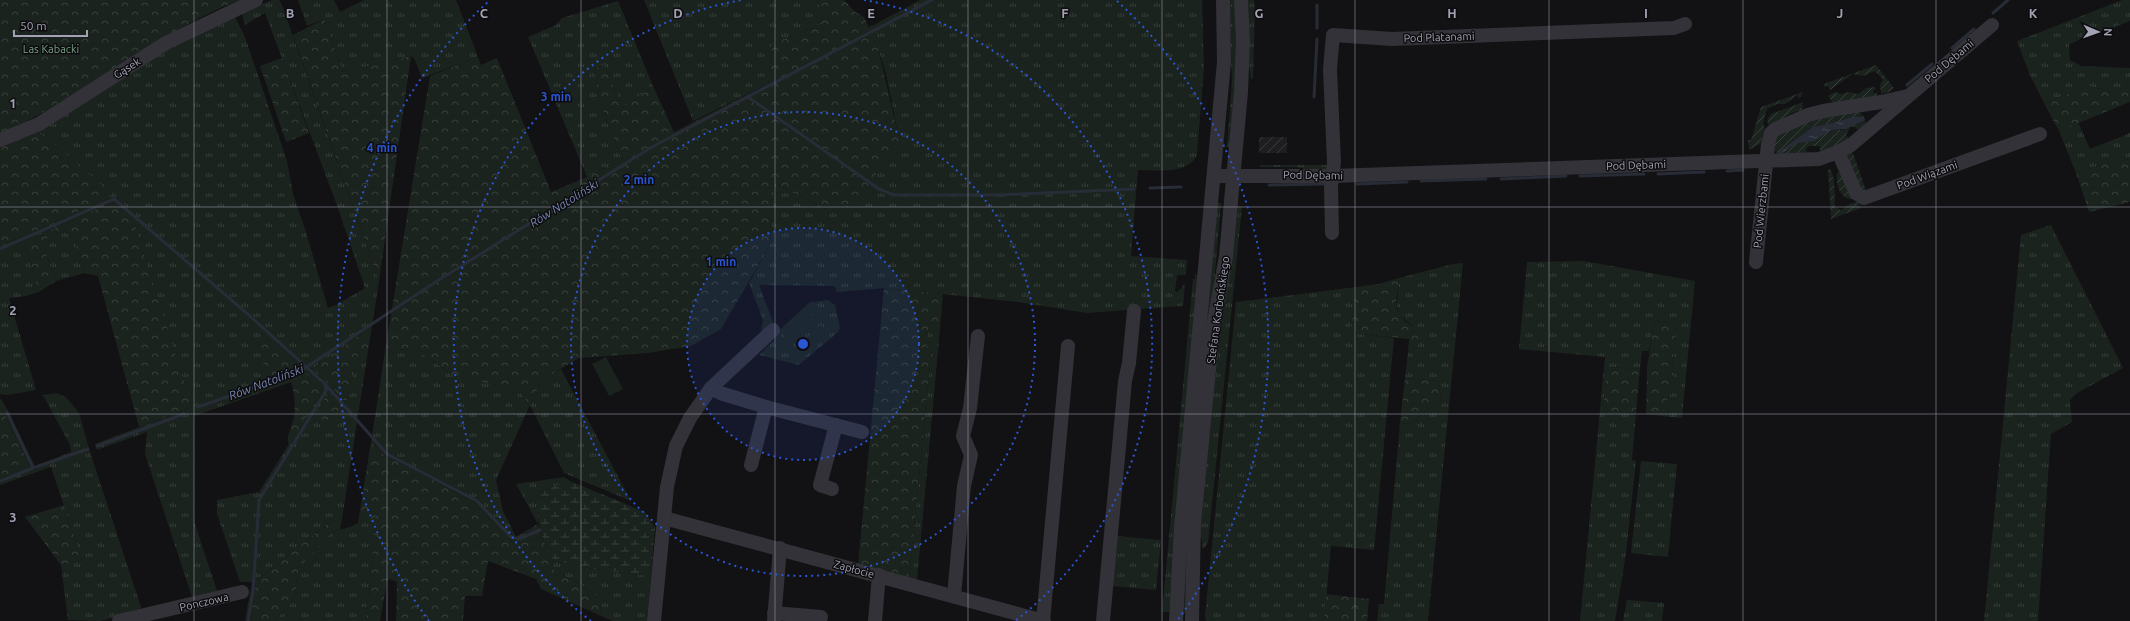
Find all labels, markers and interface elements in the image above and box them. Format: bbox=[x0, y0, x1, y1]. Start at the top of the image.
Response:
text: B bbox=[286, 6, 295, 20]
text: C bbox=[480, 6, 489, 20]
text: D bbox=[673, 6, 683, 20]
text: E bbox=[867, 6, 875, 20]
text: F bbox=[1061, 6, 1069, 20]
text: G bbox=[1255, 6, 1264, 20]
text: H bbox=[1447, 6, 1457, 20]
text: I bbox=[1644, 6, 1648, 20]
text: J bbox=[1837, 6, 1843, 20]
text: K bbox=[2029, 6, 2038, 20]
scale bar bbox=[14, 12, 87, 38]
north arrow bbox=[2078, 12, 2118, 52]
text: 50 m bbox=[20, 19, 47, 32]
text: N bbox=[2102, 28, 2114, 37]
street label: Pod Platanami bbox=[1403, 30, 1475, 44]
street label: Pod Dębami bbox=[1922, 37, 1976, 85]
park label: Las Kabacki bbox=[23, 43, 79, 55]
street label: Gąsek bbox=[111, 55, 143, 81]
text: 3 min bbox=[541, 90, 571, 103]
text: 1 bbox=[9, 96, 17, 110]
text: 4 min bbox=[367, 141, 397, 154]
street label: Pod Dębami bbox=[1606, 158, 1666, 172]
street label: Pod Wiązami bbox=[1895, 159, 1959, 191]
street label: Pod Dębami bbox=[1283, 168, 1343, 182]
text: 2 min bbox=[624, 173, 654, 186]
street label: Pod Wierzbami bbox=[1751, 173, 1771, 249]
water label: Rów Natoliński bbox=[527, 176, 602, 229]
text: 1 min bbox=[706, 255, 736, 268]
street label: Stefana Korbońskiego bbox=[1205, 255, 1231, 365]
text: 2 bbox=[9, 303, 17, 317]
centre of rings bbox=[796, 337, 810, 351]
water label: Rów Natoliński bbox=[227, 361, 306, 402]
text: 3 bbox=[9, 510, 17, 524]
street label: Zapłocie bbox=[832, 558, 876, 580]
street label: Ponczowa bbox=[178, 591, 230, 613]

